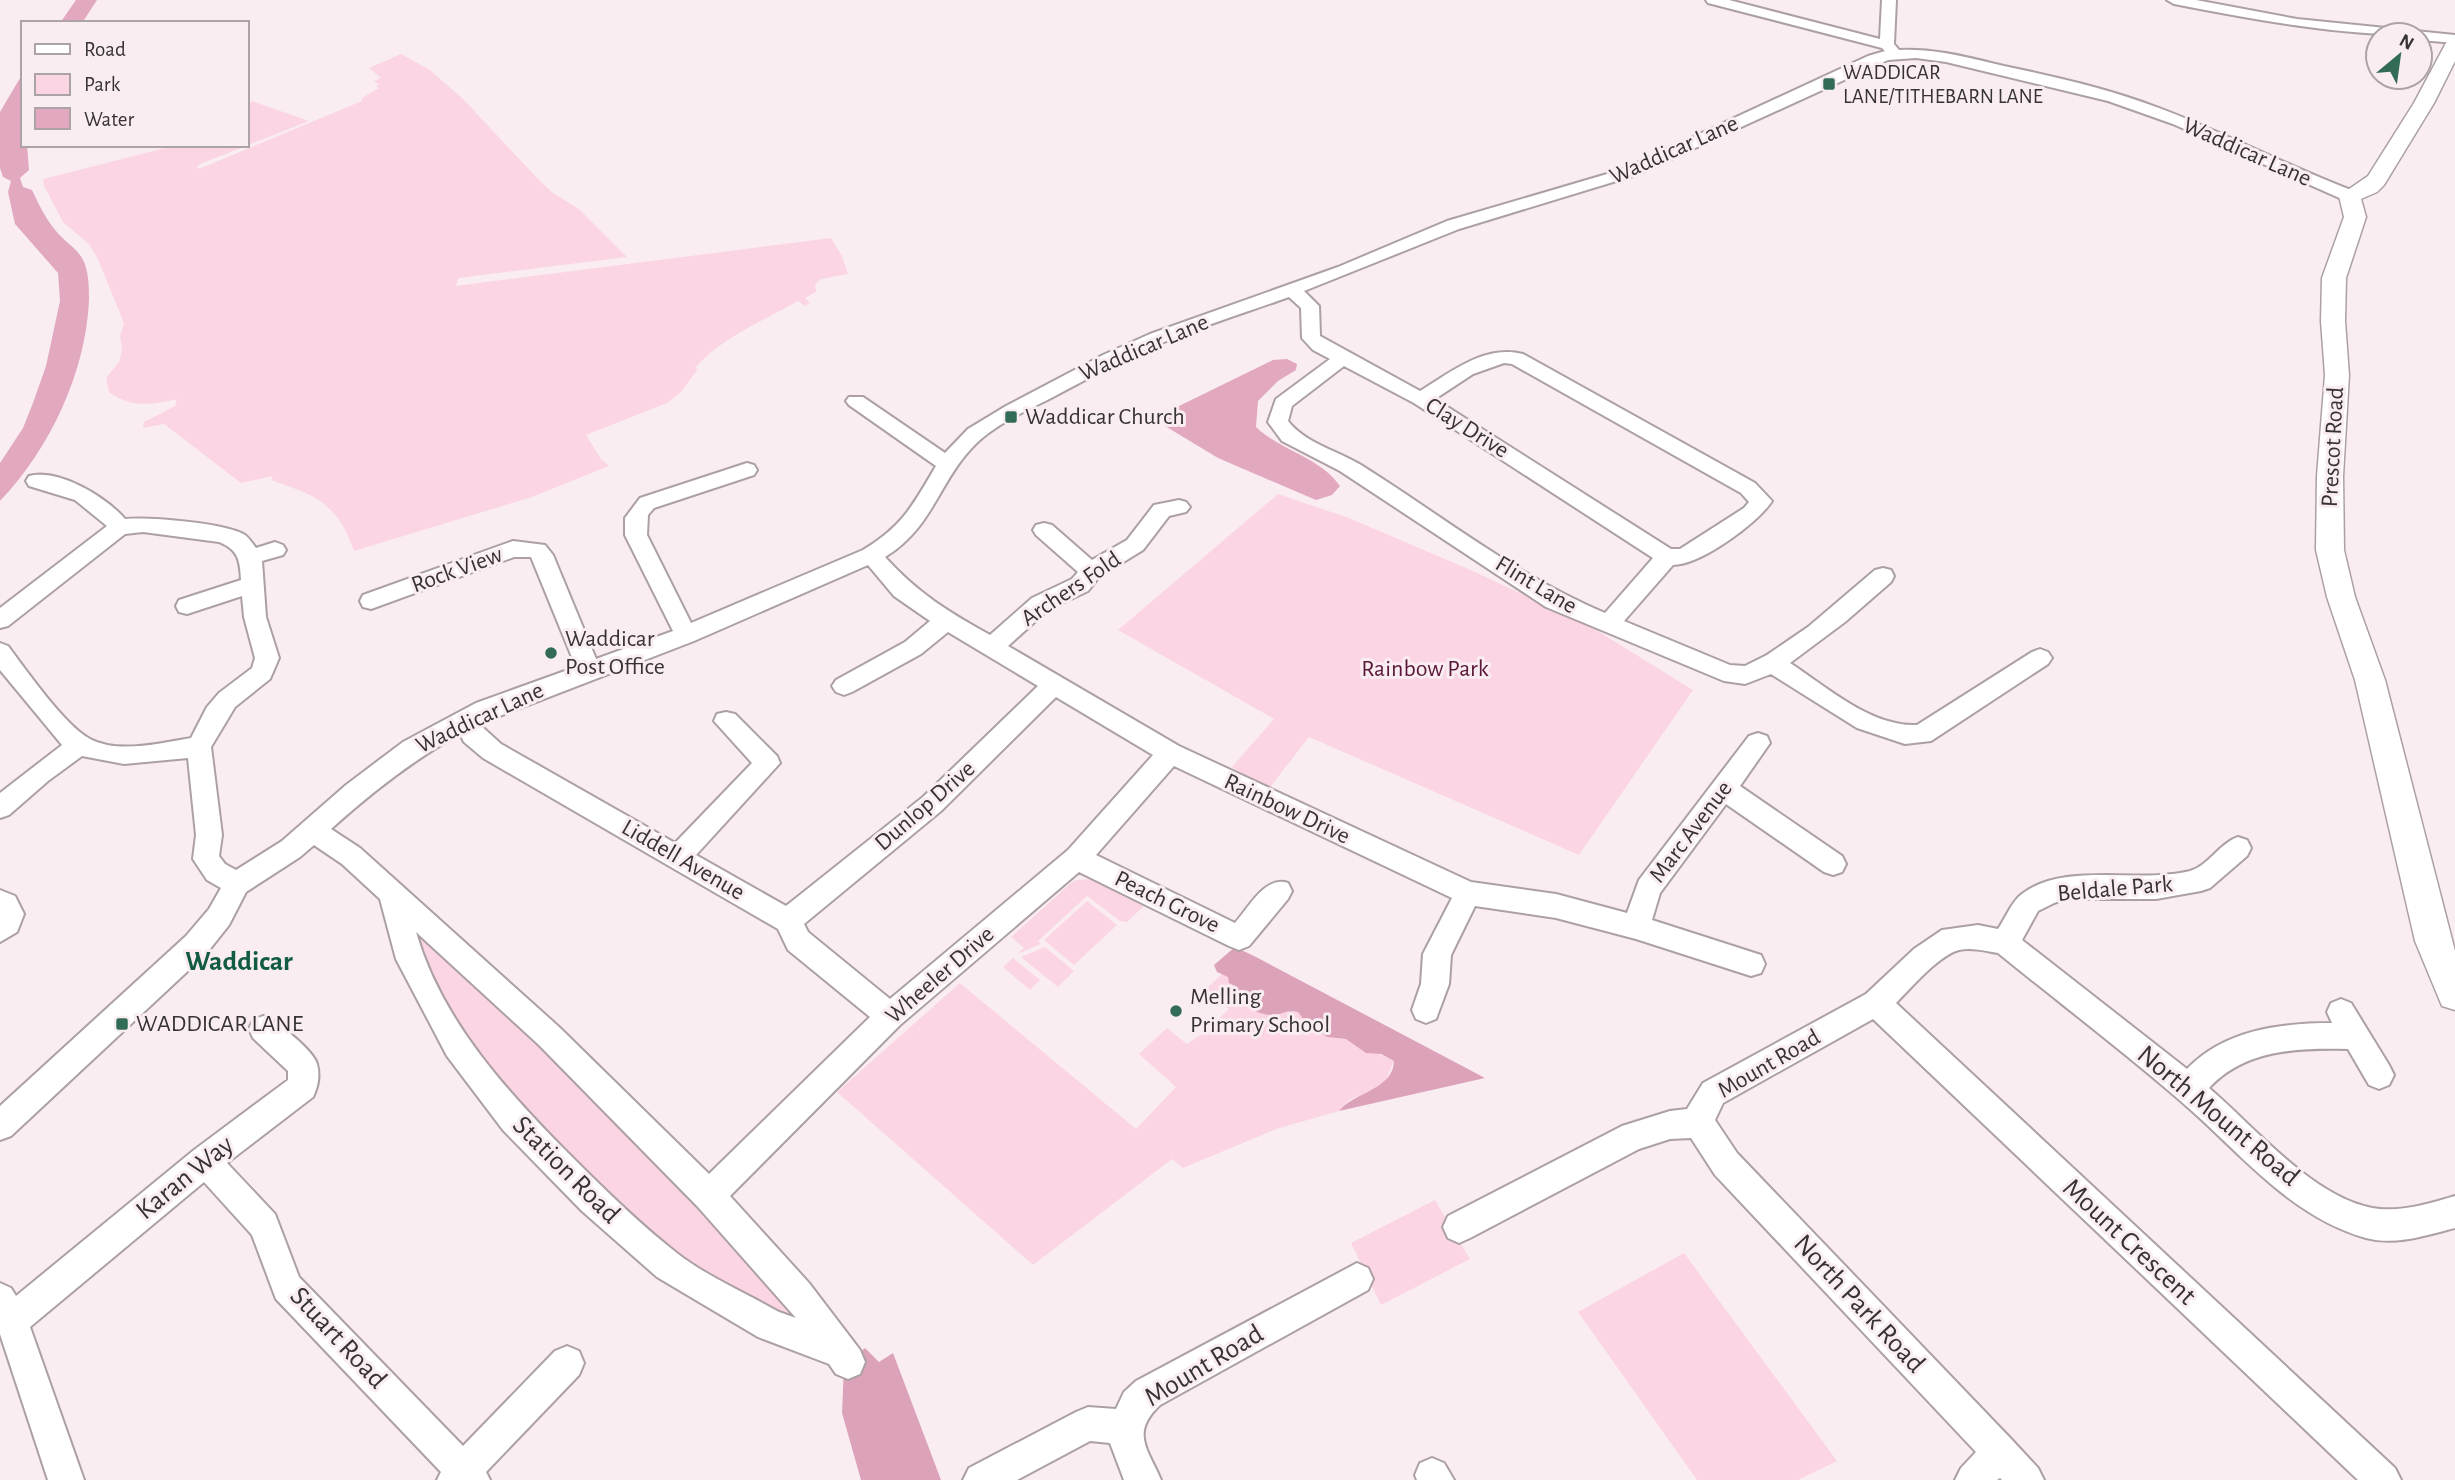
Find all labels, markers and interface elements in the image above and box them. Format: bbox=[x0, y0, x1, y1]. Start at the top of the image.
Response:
legend bbox=[21, 21, 248, 147]
north arrow bbox=[2364, 21, 2434, 91]
text: N bbox=[2396, 31, 2417, 54]
text: Road bbox=[84, 39, 126, 60]
place label: WADDICAR LANE/TITHEBARN LANE bbox=[1843, 62, 2043, 107]
text: Park bbox=[84, 74, 121, 95]
marker: WADDICAR LANE/TITHEBARN LANE bbox=[1821, 76, 1837, 92]
text: Water bbox=[84, 109, 134, 130]
street label: Waddicar Lane bbox=[1606, 111, 1742, 189]
street label: Waddicar Lane bbox=[2179, 113, 2315, 191]
street label: Waddicar Lane bbox=[1076, 310, 1212, 386]
street label: Prescot Road bbox=[2318, 386, 2348, 508]
street label: Clay Drive bbox=[1421, 393, 1513, 463]
place label: Waddicar Church bbox=[1025, 405, 1185, 429]
marker: Waddicar Church bbox=[1003, 409, 1019, 425]
street label: Rock View bbox=[408, 542, 506, 598]
street label: Archers Fold bbox=[1017, 547, 1125, 631]
street label: Flint Lane bbox=[1491, 551, 1581, 619]
place label: Waddicar Post Office bbox=[565, 627, 665, 679]
marker: Waddicar Post Office bbox=[543, 645, 559, 661]
park label: Rainbow Park bbox=[1361, 657, 1489, 681]
street label: Waddicar Lane bbox=[413, 678, 547, 758]
street label: Dunlop Drive bbox=[870, 756, 980, 856]
street label: Rainbow Drive bbox=[1220, 769, 1354, 849]
street label: Marc Avenue bbox=[1645, 777, 1737, 887]
street label: Liddell Avenue bbox=[617, 815, 749, 905]
street label: Peach Grove bbox=[1111, 866, 1223, 938]
street label: Beldale Park bbox=[2056, 872, 2174, 906]
street label: Wheeler Drive bbox=[881, 922, 999, 1028]
district label: Waddicar bbox=[185, 948, 293, 976]
place label: Melling Primary School bbox=[1190, 985, 1330, 1037]
marker: Melling Primary School bbox=[1168, 1003, 1184, 1019]
place label: WADDICAR LANE bbox=[136, 1012, 304, 1036]
marker: WADDICAR LANE bbox=[114, 1016, 130, 1032]
street label: Mount Road bbox=[1714, 1025, 1824, 1103]
street label: North Mount Road bbox=[2132, 1040, 2304, 1192]
street label: Station Road bbox=[507, 1111, 625, 1229]
street label: Karan Way bbox=[131, 1131, 239, 1225]
street label: Mount Crescent bbox=[2057, 1174, 2201, 1310]
street label: North Park Road bbox=[1788, 1229, 1930, 1379]
street label: Stuart Road bbox=[284, 1282, 392, 1394]
street label: Mount Road bbox=[1140, 1320, 1268, 1412]

